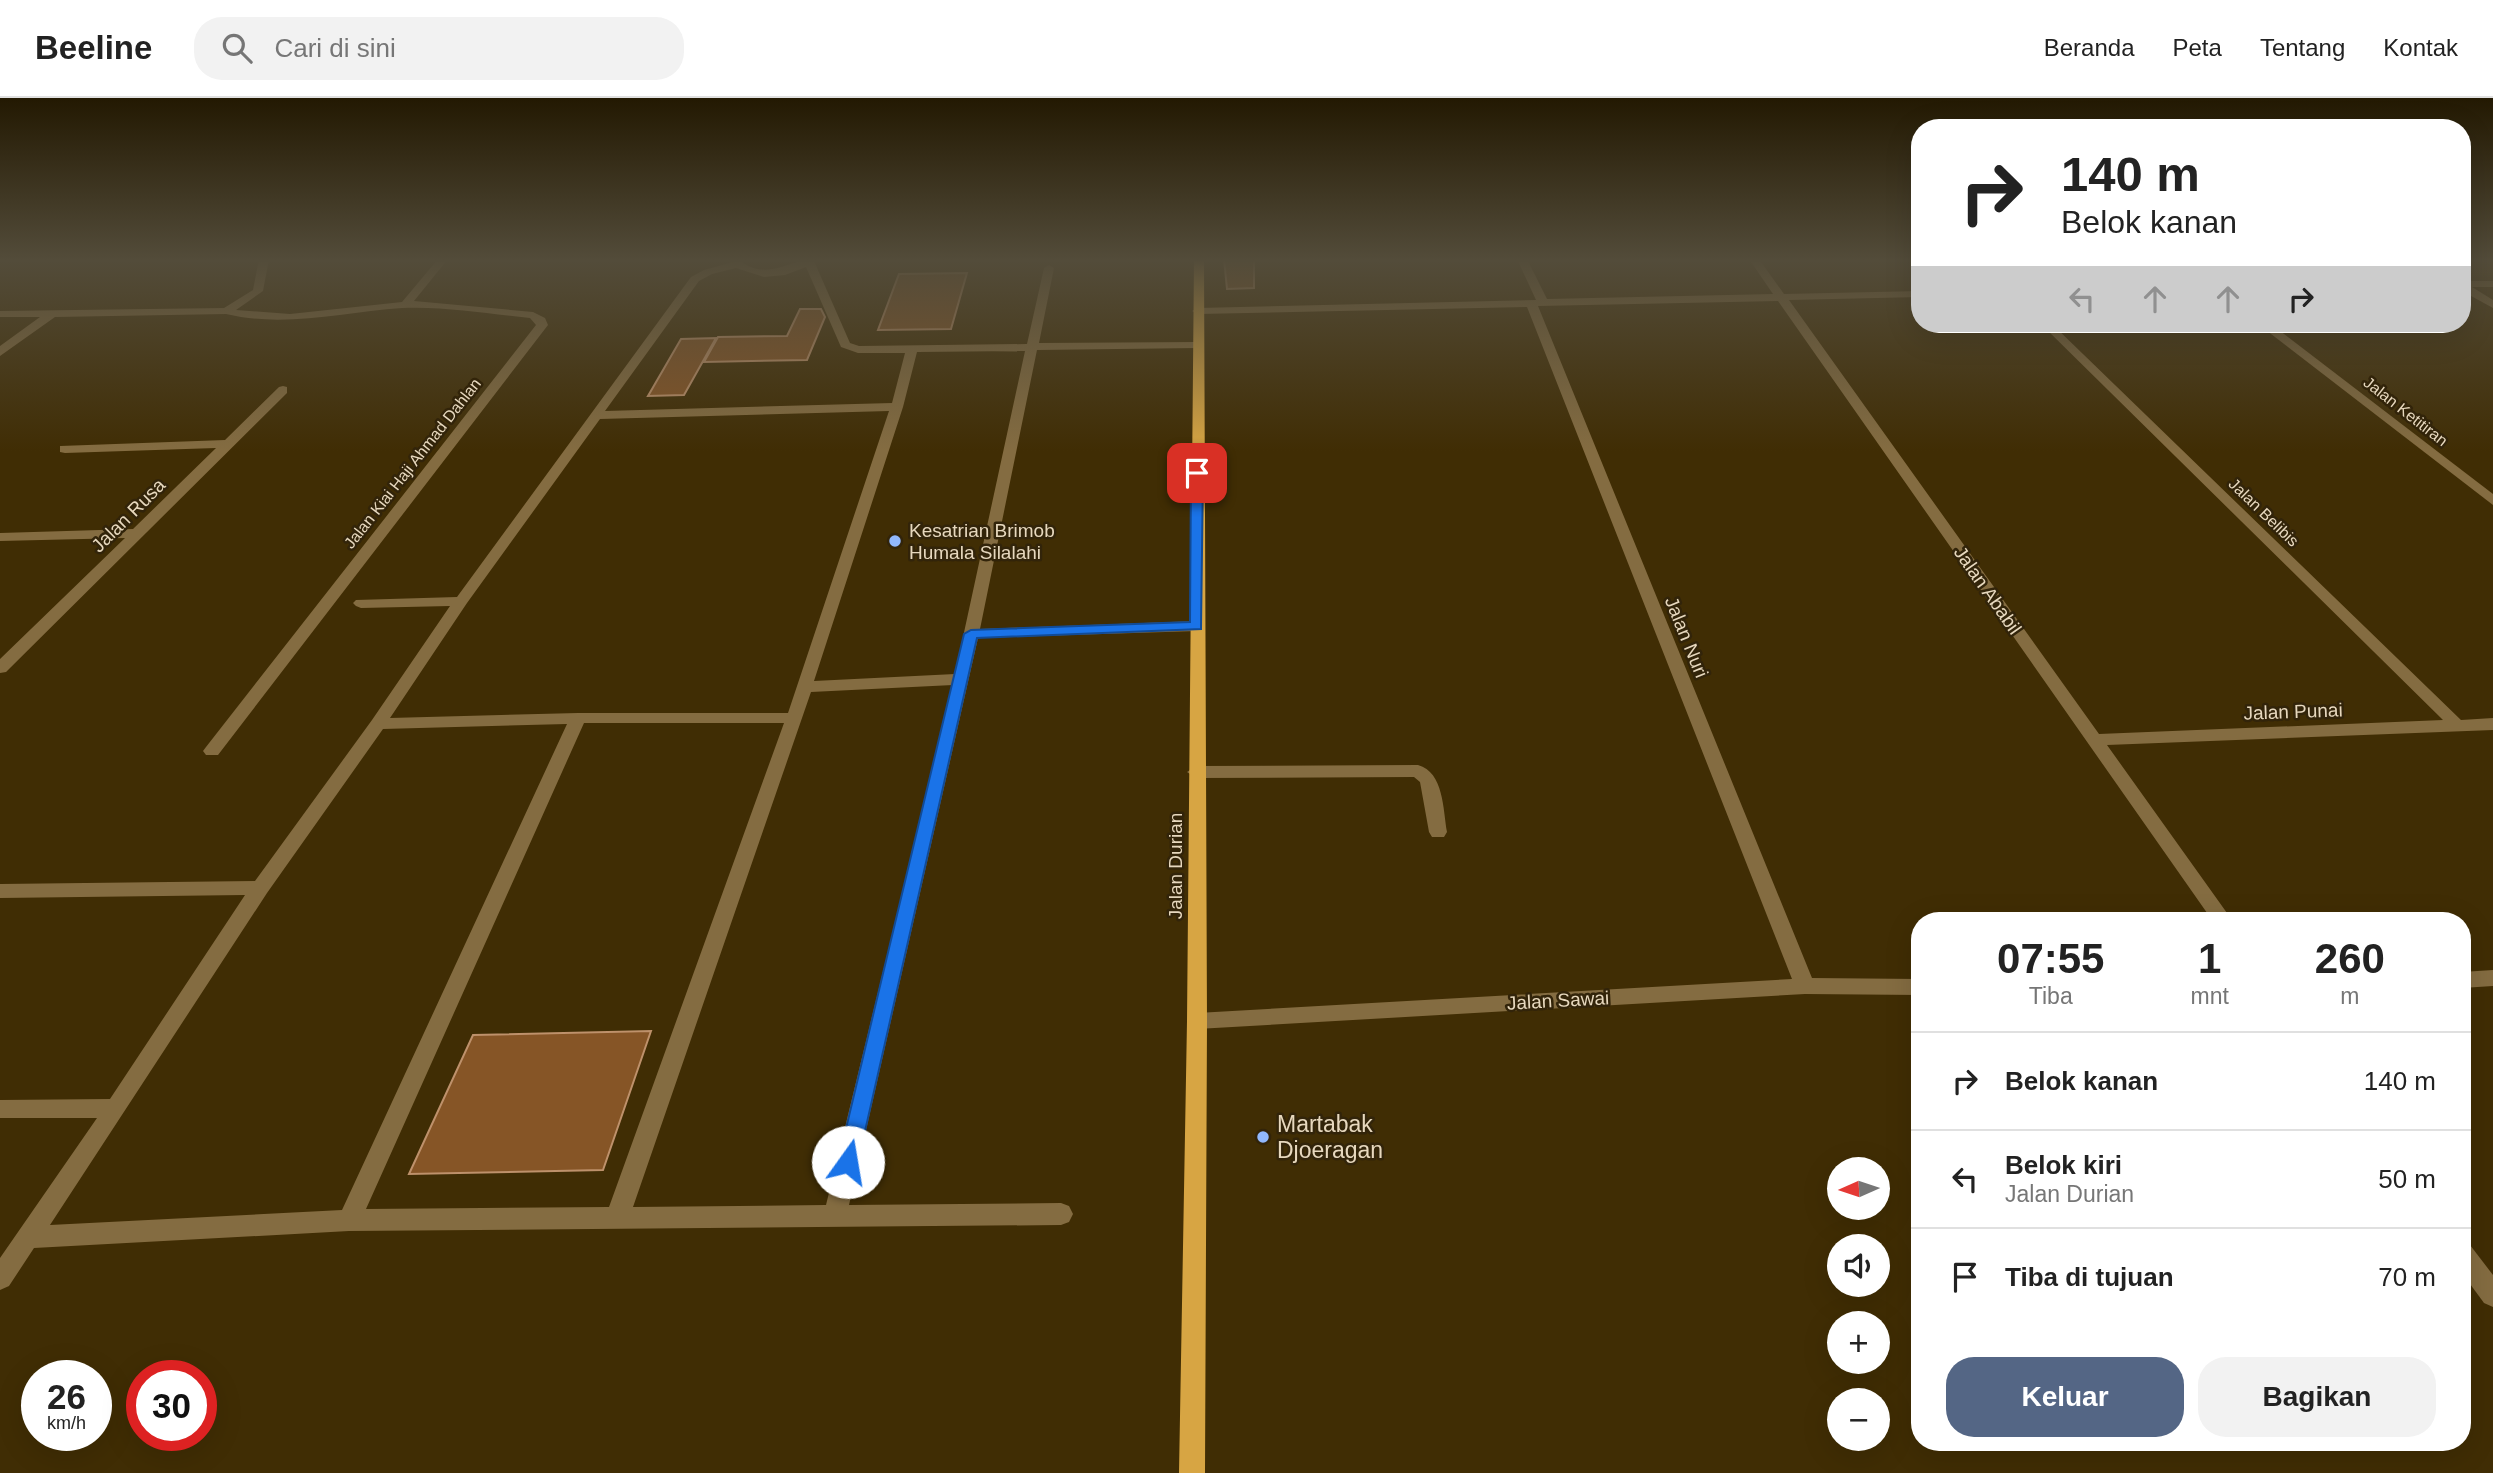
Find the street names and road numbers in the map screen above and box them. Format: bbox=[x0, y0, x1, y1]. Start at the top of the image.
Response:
street label: Jalan Ketitiran bbox=[2361, 373, 2451, 449]
street label: Jalan Kiai Haji Ahmad Dahlan bbox=[341, 375, 484, 552]
street label: Jalan Rusa bbox=[87, 474, 170, 556]
street label: Jalan Belibis bbox=[2225, 475, 2302, 550]
street label: Jalan Ababil bbox=[1950, 542, 2026, 638]
street label: Jalan Nuri bbox=[1661, 594, 1712, 681]
street label: Jalan Punai bbox=[2243, 699, 2343, 724]
street label: Jalan Durian bbox=[1165, 813, 1186, 919]
street label: Jalan Sawai bbox=[1506, 987, 1610, 1014]

